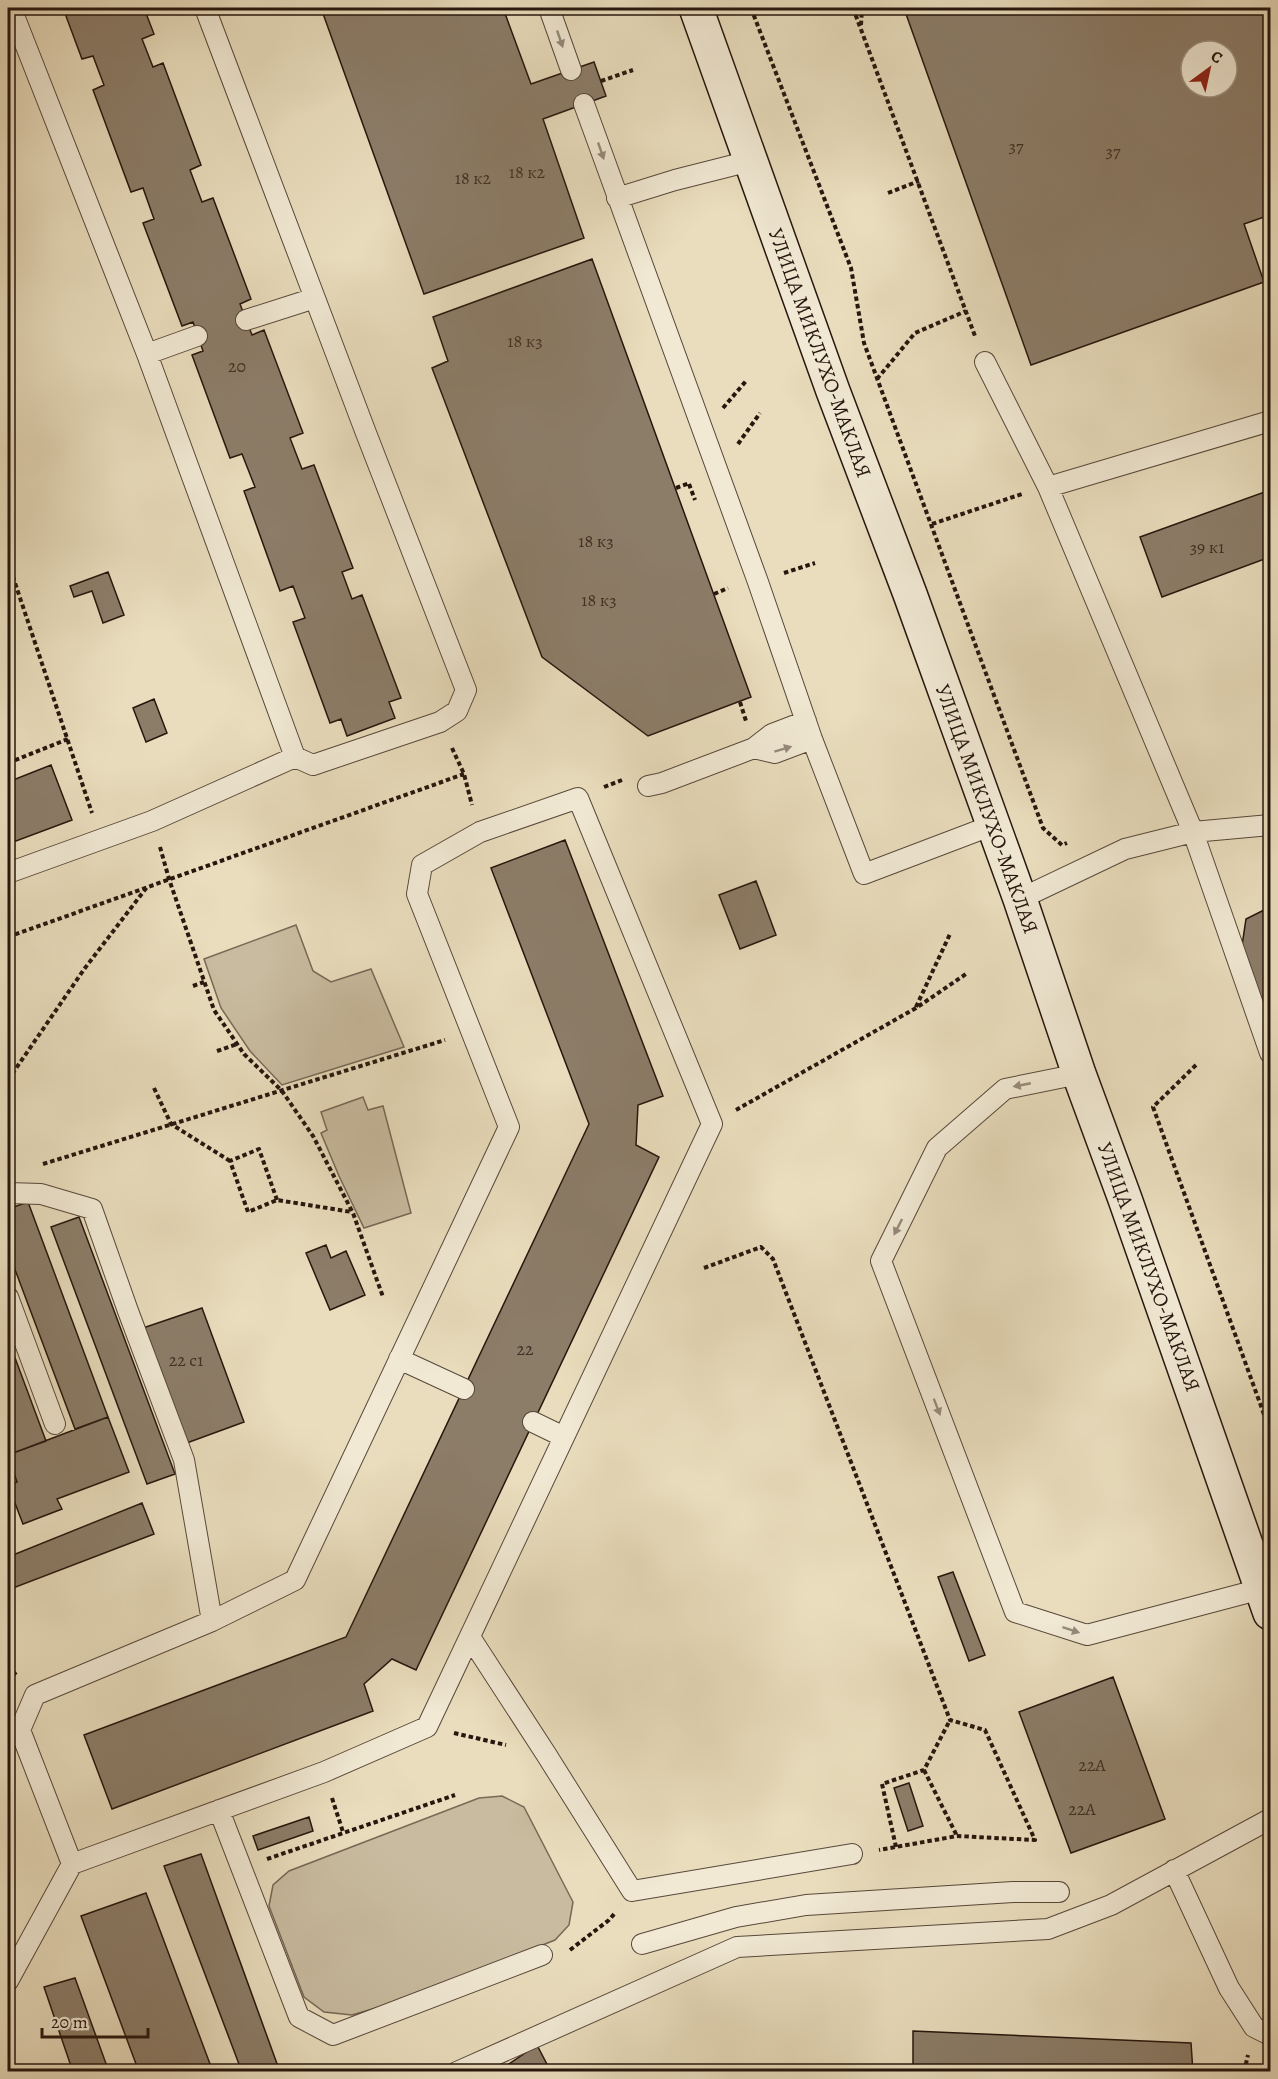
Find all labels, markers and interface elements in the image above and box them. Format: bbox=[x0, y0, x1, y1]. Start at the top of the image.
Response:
one-way arrow bbox=[555, 30, 565, 48]
north arrow bbox=[1179, 39, 1239, 99]
text: С bbox=[1206, 45, 1227, 69]
house number: 37 bbox=[1008, 134, 1024, 158]
house number: 37 bbox=[1105, 139, 1121, 163]
one-way arrow bbox=[596, 142, 606, 160]
house number: 18 к2 bbox=[509, 160, 546, 184]
house number: 18 к2 bbox=[455, 166, 492, 190]
street label: УЛИЦА МИКЛУХО-МАКЛАЯ bbox=[762, 224, 878, 482]
house number: 18 к3 bbox=[507, 329, 543, 353]
house number: 20 bbox=[228, 354, 246, 378]
house number: 18 к3 bbox=[578, 529, 614, 553]
house number: 39 к1 bbox=[1190, 535, 1224, 559]
house number: 18 к3 bbox=[581, 588, 617, 612]
street label: УЛИЦА МИКЛУХО-МАКЛАЯ bbox=[929, 680, 1045, 938]
one-way arrow bbox=[774, 744, 792, 753]
one-way arrow bbox=[1012, 1081, 1031, 1090]
street label: УЛИЦА МИКЛУХО-МАКЛАЯ bbox=[1091, 1138, 1207, 1396]
one-way arrow bbox=[893, 1218, 902, 1235]
house number: 22 bbox=[516, 1337, 534, 1361]
house number: 22 с1 bbox=[169, 1348, 203, 1372]
one-way arrow bbox=[933, 1398, 942, 1416]
one-way arrow bbox=[1062, 1626, 1080, 1635]
house number: 22А bbox=[1078, 1753, 1106, 1777]
house number: 22А bbox=[1068, 1797, 1096, 1821]
scale bar bbox=[42, 2001, 148, 2039]
text: 20 m bbox=[51, 2010, 88, 2034]

